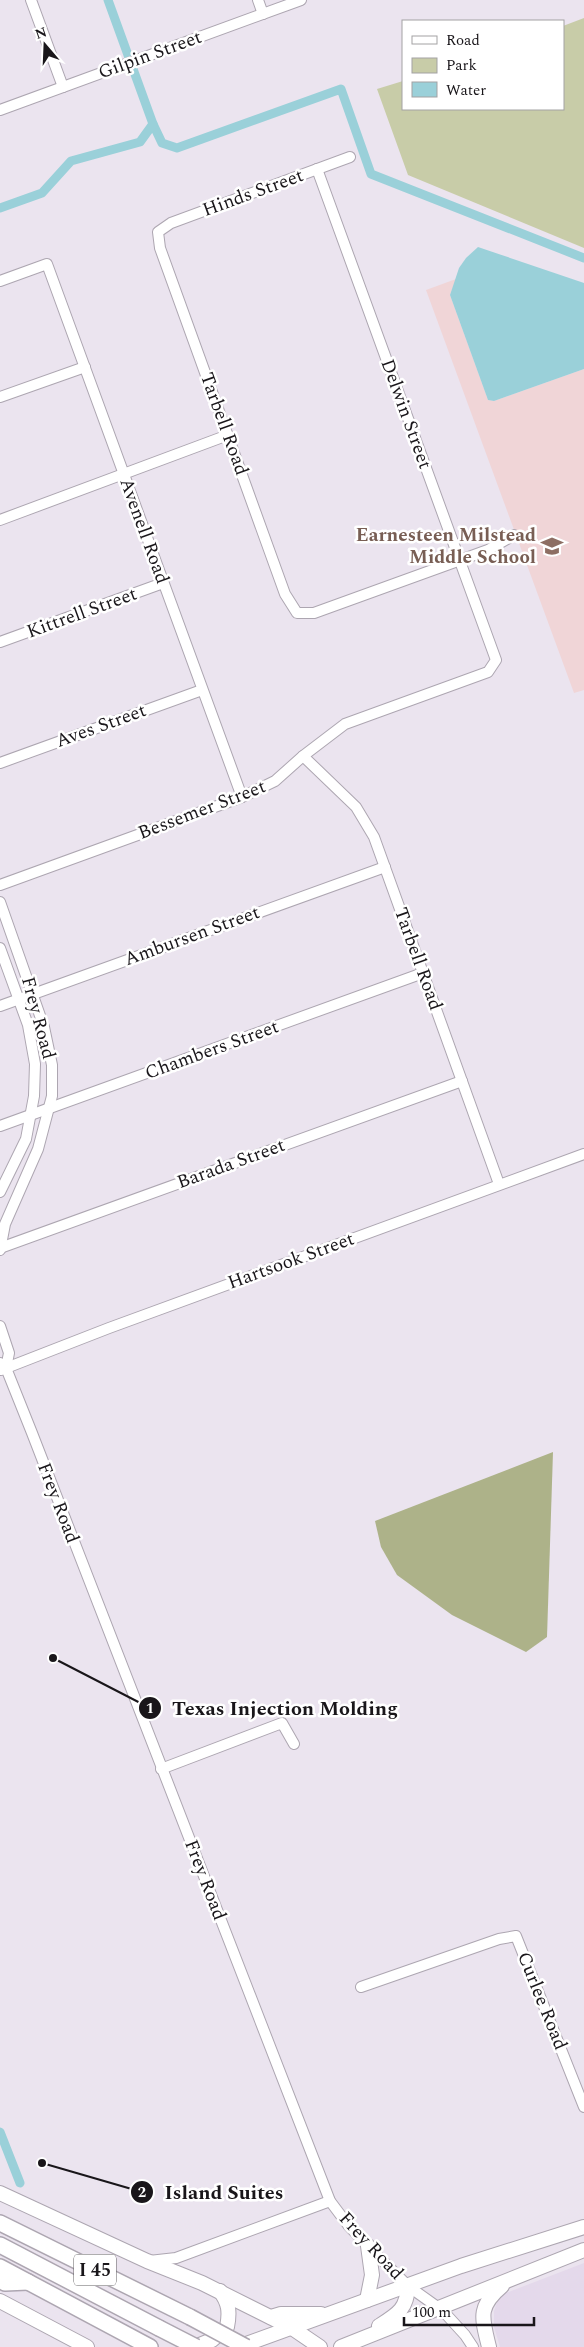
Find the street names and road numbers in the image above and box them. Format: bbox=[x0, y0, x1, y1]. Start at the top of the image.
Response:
street label: Gilpin Street bbox=[94, 23, 206, 87]
street label: Hinds Street bbox=[198, 161, 308, 225]
street label: Delwin Street bbox=[373, 355, 439, 473]
street label: Tarbell Road bbox=[192, 369, 256, 479]
street label: Avenell Road bbox=[111, 474, 177, 588]
street label: Kittrell Street bbox=[23, 580, 142, 646]
street label: Aves Street bbox=[52, 696, 151, 756]
street label: Bessemer Street bbox=[134, 772, 270, 848]
street label: Ambursen Street bbox=[120, 898, 264, 974]
street label: Tarbell Road bbox=[386, 904, 450, 1014]
street label: Frey Road bbox=[13, 973, 63, 1063]
street label: Chambers Street bbox=[141, 1012, 283, 1088]
street label: Barada Street bbox=[173, 1131, 289, 1197]
street label: Hartsook Street bbox=[224, 1225, 359, 1297]
street label: Frey Road bbox=[29, 1458, 87, 1548]
street label: Frey Road bbox=[176, 1835, 234, 1925]
street label: Curlee Road bbox=[509, 1948, 575, 2054]
street label: Frey Road bbox=[332, 2205, 410, 2287]
road number: I 45 bbox=[74, 2254, 116, 2286]

